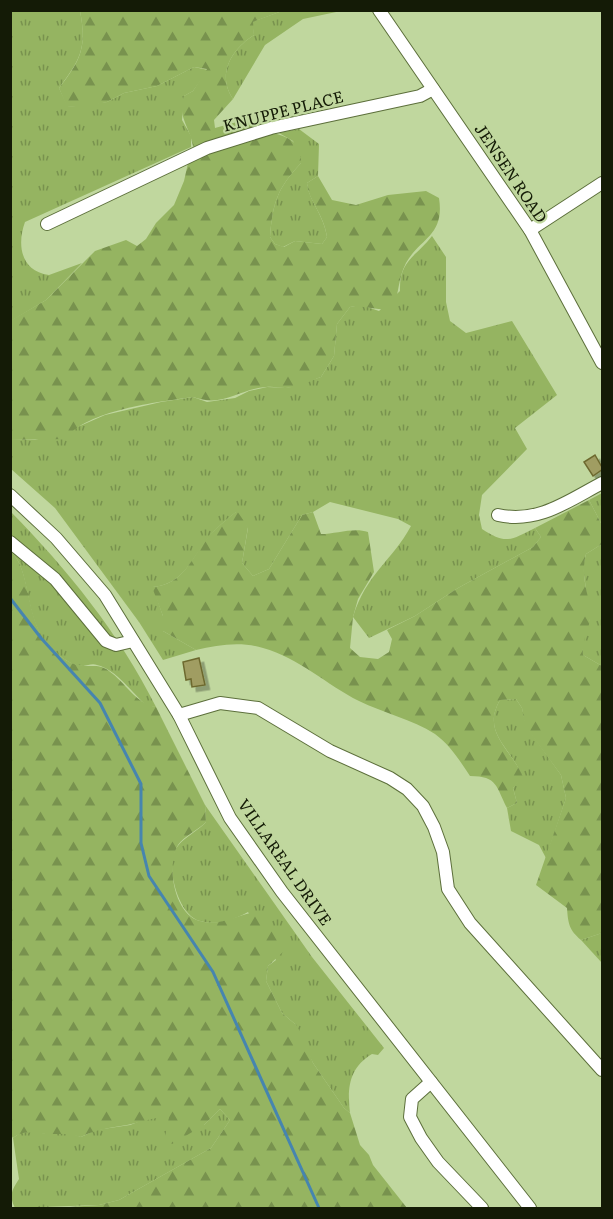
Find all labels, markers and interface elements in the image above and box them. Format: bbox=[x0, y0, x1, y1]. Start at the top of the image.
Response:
street label: KNUPPE PLACE bbox=[220, 83, 346, 137]
street label: JENSEN ROAD bbox=[470, 118, 554, 227]
street label: VILLAREAL DRIVE bbox=[233, 793, 339, 930]

